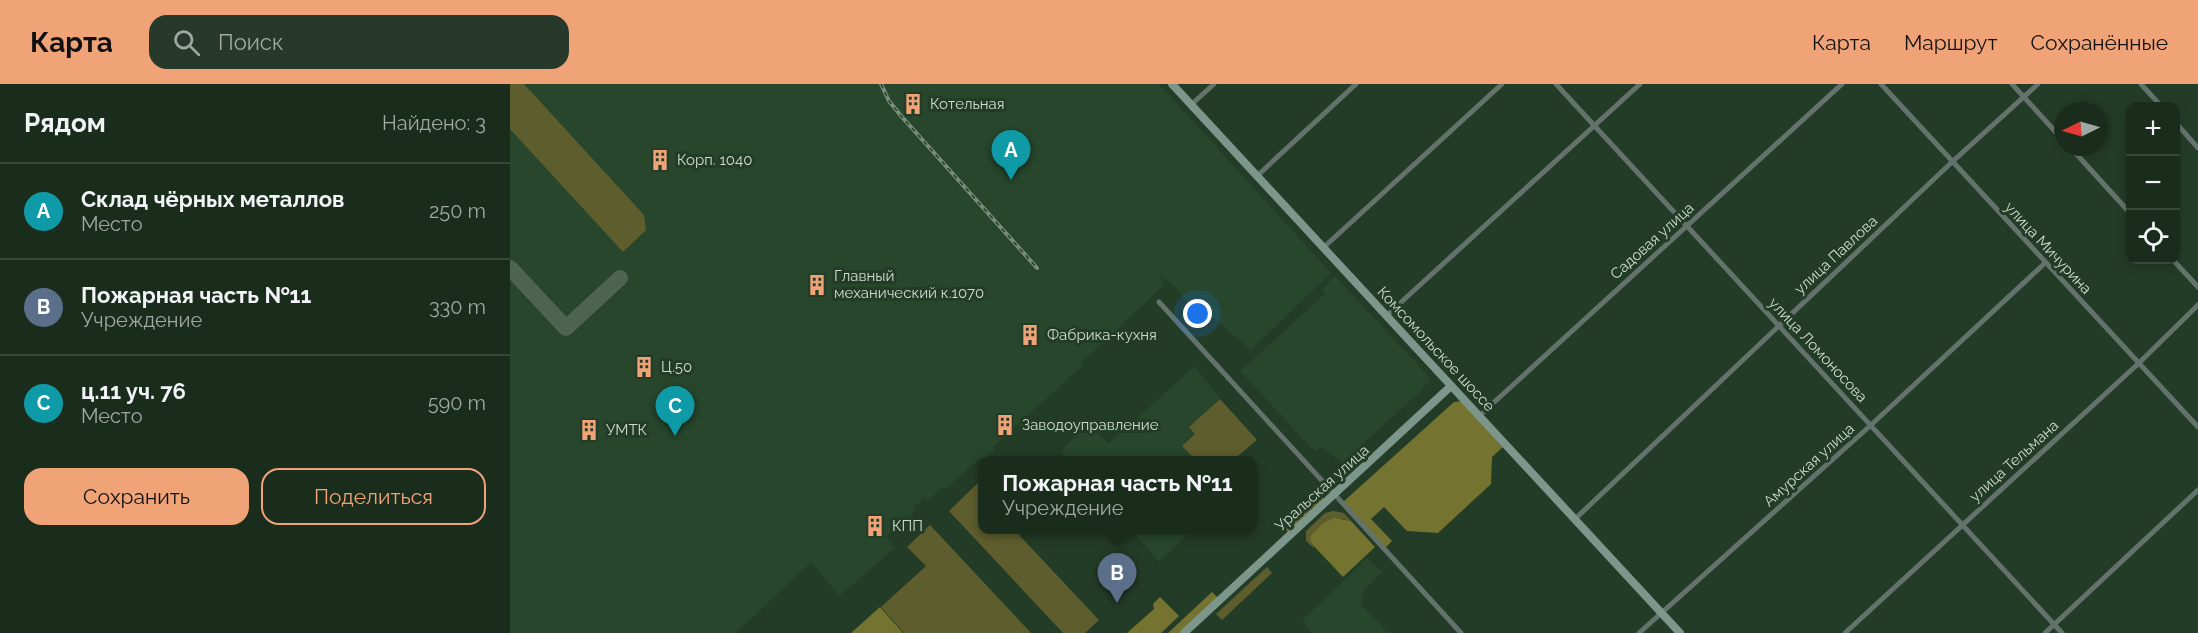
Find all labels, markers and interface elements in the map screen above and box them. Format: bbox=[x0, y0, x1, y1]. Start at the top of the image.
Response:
search box bbox=[149, 15, 569, 69]
text: Карта bbox=[30, 26, 113, 59]
icon: search bbox=[170, 26, 203, 59]
text: Поиск bbox=[218, 29, 283, 55]
text: Карта bbox=[1812, 30, 1871, 55]
text: Маршрут bbox=[1904, 30, 1997, 55]
text: Сохранённые bbox=[2030, 30, 2168, 55]
building icon: Котельная bbox=[901, 92, 925, 116]
place label: Котельная bbox=[930, 95, 1004, 113]
north arrow bbox=[2054, 102, 2108, 156]
map controls bbox=[2126, 102, 2180, 264]
button: + bbox=[2126, 102, 2180, 156]
text: Рядом bbox=[24, 108, 106, 138]
text: Найдено: 3 bbox=[382, 111, 486, 135]
pin: A bbox=[992, 130, 1030, 180]
building icon: Корп. 1040 bbox=[648, 148, 672, 172]
place label: Корп. 1040 bbox=[677, 151, 752, 169]
button: − bbox=[2126, 156, 2180, 210]
text: Склад чёрных металлов bbox=[81, 186, 344, 212]
street label: улица Мичурина bbox=[2001, 198, 2095, 298]
text: A bbox=[37, 199, 50, 223]
text: 250 m bbox=[429, 199, 486, 223]
street label: Садовая улица bbox=[1607, 199, 1697, 283]
button: locate bbox=[2126, 210, 2180, 264]
text: Место bbox=[81, 212, 143, 236]
street label: улица Павлова bbox=[1791, 212, 1881, 298]
place label: Главный механический к.1070 bbox=[834, 267, 984, 302]
building icon: Главный механический к.1070 bbox=[805, 273, 829, 297]
text: Пожарная часть №11 bbox=[81, 282, 311, 308]
street label: Комсомольское шоссе bbox=[1373, 283, 1499, 415]
street label: улица Ломоносова bbox=[1765, 294, 1871, 406]
text: B bbox=[37, 295, 50, 319]
text: 330 m bbox=[429, 295, 486, 319]
your location bbox=[1183, 299, 1212, 328]
text: Учреждение bbox=[81, 308, 202, 332]
building icon: Фабрика-кухня bbox=[1018, 323, 1042, 347]
place label: Фабрика-кухня bbox=[1047, 326, 1157, 344]
building icon: Ц.50 bbox=[632, 355, 656, 379]
place label: Ц.50 bbox=[661, 358, 692, 376]
text: ц.11 уч. 76 bbox=[81, 378, 186, 404]
pin: C bbox=[656, 386, 694, 436]
text: C bbox=[37, 391, 50, 415]
text: 590 m bbox=[428, 391, 486, 415]
text: Место bbox=[81, 404, 143, 428]
building icon: Заводоуправление bbox=[993, 413, 1017, 437]
place label: Заводоуправление bbox=[1022, 416, 1159, 434]
street label: улица Тельмана bbox=[1966, 416, 2062, 506]
building icon: УМТК bbox=[577, 418, 601, 442]
street label: Амурская улица bbox=[1760, 420, 1858, 510]
place label: УМТК bbox=[606, 421, 648, 439]
street label: Уральская улица bbox=[1271, 441, 1373, 535]
popup bbox=[978, 456, 1257, 534]
button: Сохранить bbox=[24, 468, 249, 525]
button: Поделиться bbox=[261, 468, 486, 525]
text: Пожарная часть №11 bbox=[1002, 470, 1233, 496]
text: Учреждение bbox=[1002, 496, 1123, 520]
building icon: КПП bbox=[863, 514, 887, 538]
place label: КПП bbox=[892, 517, 923, 535]
pin: B bbox=[1098, 554, 1136, 603]

